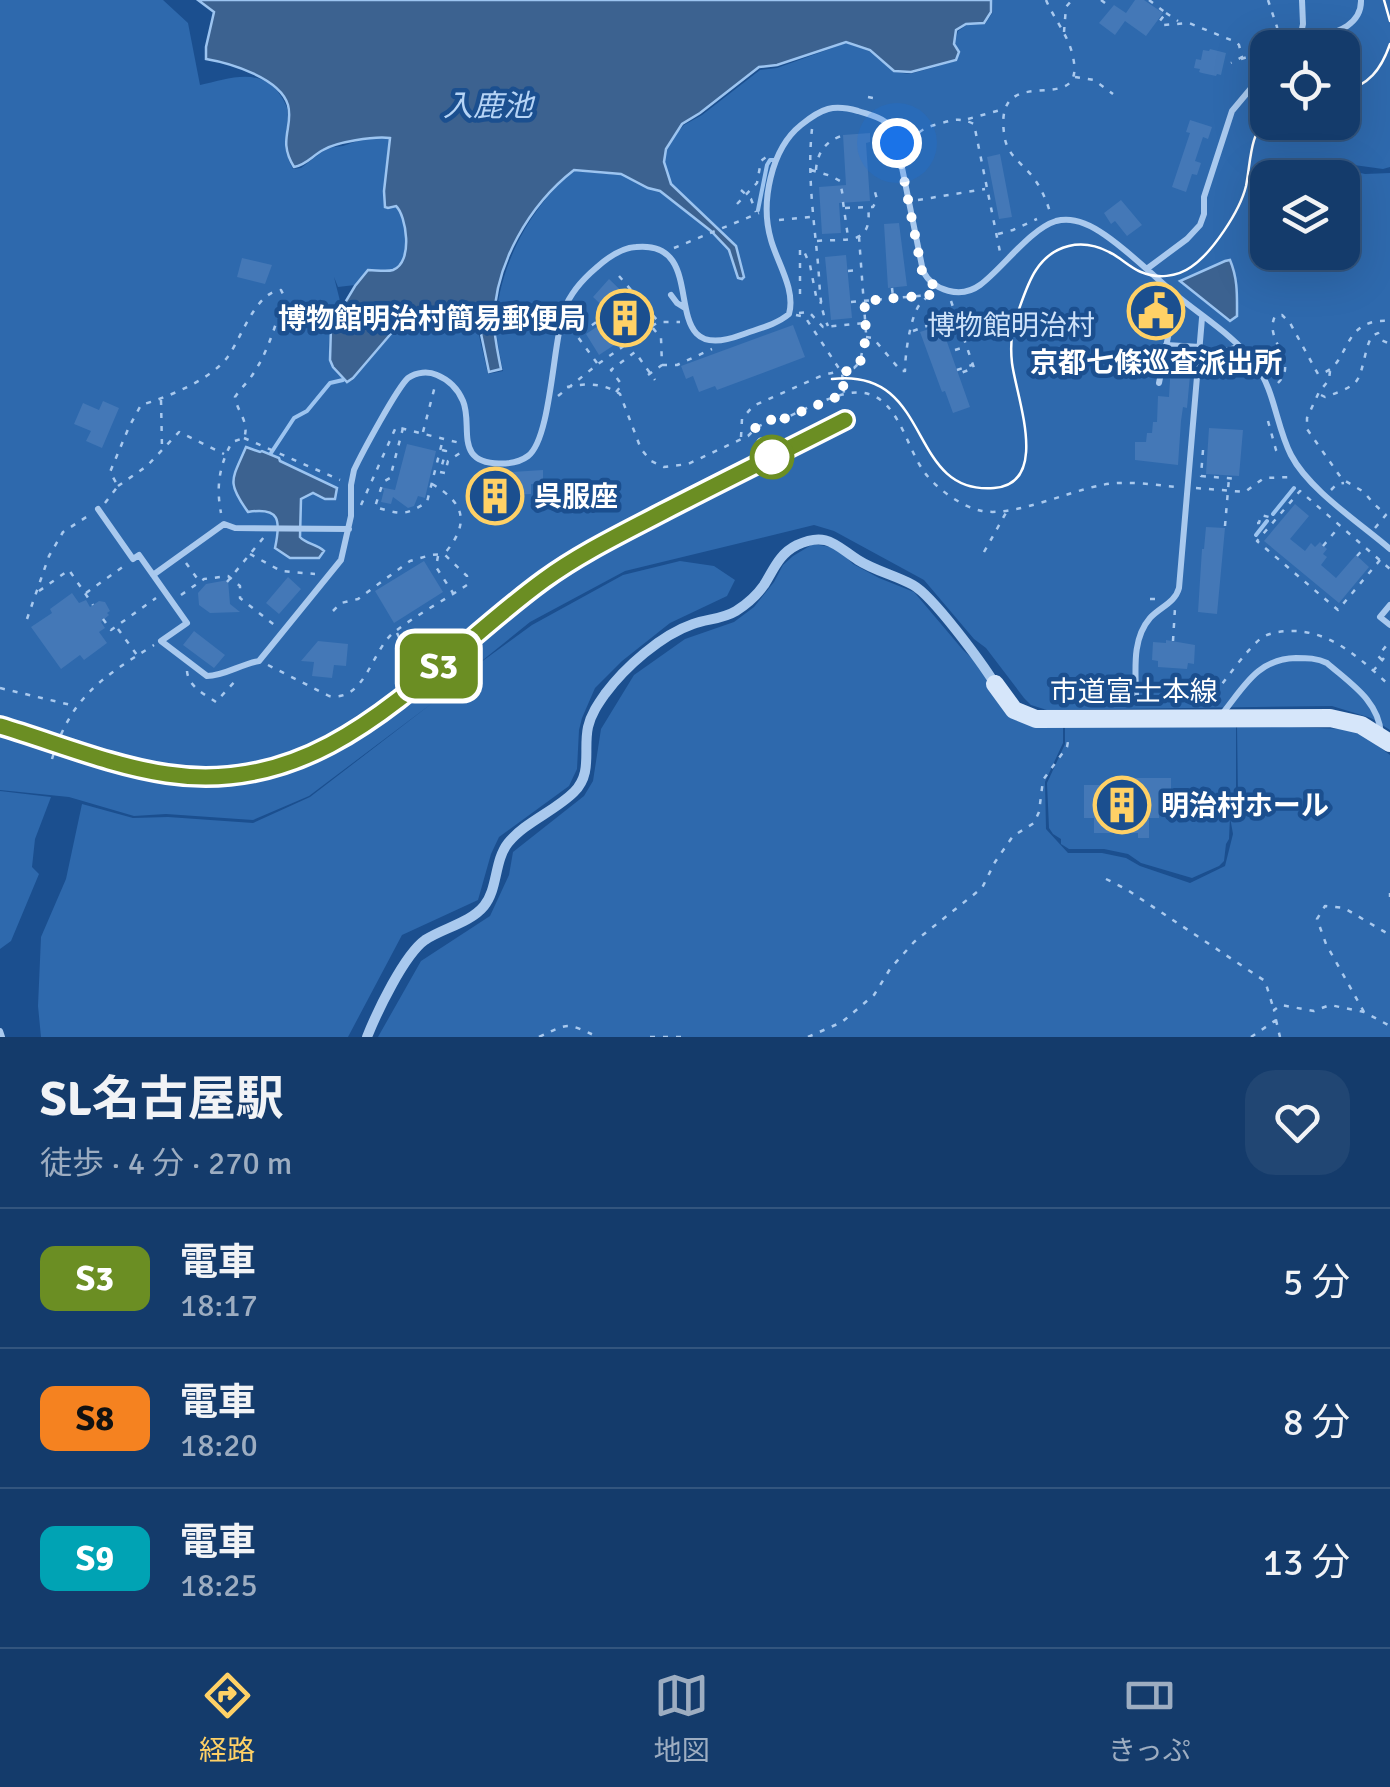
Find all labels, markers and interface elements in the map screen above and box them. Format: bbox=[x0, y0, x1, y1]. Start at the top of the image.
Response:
map controls bbox=[1250, 30, 1360, 270]
button: locate bbox=[1250, 30, 1360, 140]
water label: 入鹿池 bbox=[443, 88, 536, 125]
your location bbox=[872, 118, 922, 168]
button: layers bbox=[1250, 160, 1360, 270]
public building icon: 京都七條巡査派出所 bbox=[1126, 281, 1186, 341]
building icon: 博物館明治村簡易郵便局 bbox=[595, 288, 655, 348]
place label: 博物館明治村簡易郵便局 bbox=[278, 302, 586, 336]
park label: 博物館明治村 bbox=[927, 309, 1095, 343]
place label: 京都七條巡査派出所 bbox=[1030, 346, 1282, 380]
unlabelled marker bbox=[751, 436, 793, 478]
building icon: 呉服座 bbox=[465, 466, 525, 526]
place label: 呉服座 bbox=[534, 480, 618, 514]
line badge: S3 bbox=[394, 634, 484, 698]
text: S3 bbox=[420, 645, 458, 688]
street label: 市道富士本線 bbox=[1050, 675, 1218, 709]
building icon: 明治村ホール bbox=[1092, 775, 1152, 835]
place label: 明治村ホール bbox=[1161, 789, 1329, 823]
text: SL名古屋駅 bbox=[40, 1070, 284, 1129]
button: heart bbox=[1245, 1070, 1350, 1175]
text: 徒歩 · 4 分 · 270 m bbox=[40, 1144, 292, 1183]
text: 電車 bbox=[180, 1239, 256, 1286]
text: S3 bbox=[76, 1257, 114, 1300]
text: 5 分 bbox=[1283, 1259, 1350, 1306]
text: 18:17 bbox=[180, 1286, 258, 1325]
text: 電車 bbox=[180, 1379, 256, 1426]
text: S8 bbox=[76, 1397, 114, 1440]
text: 8 分 bbox=[1283, 1399, 1350, 1446]
text: 18:20 bbox=[180, 1426, 258, 1465]
text: 電車 bbox=[180, 1519, 256, 1566]
text: S9 bbox=[76, 1537, 114, 1580]
text: 13 分 bbox=[1263, 1539, 1350, 1586]
text: 18:25 bbox=[180, 1566, 258, 1605]
tab: 経路 bbox=[199, 1668, 255, 1768]
tab: 地図 bbox=[654, 1668, 710, 1768]
tab: きっぷ bbox=[1108, 1668, 1191, 1768]

